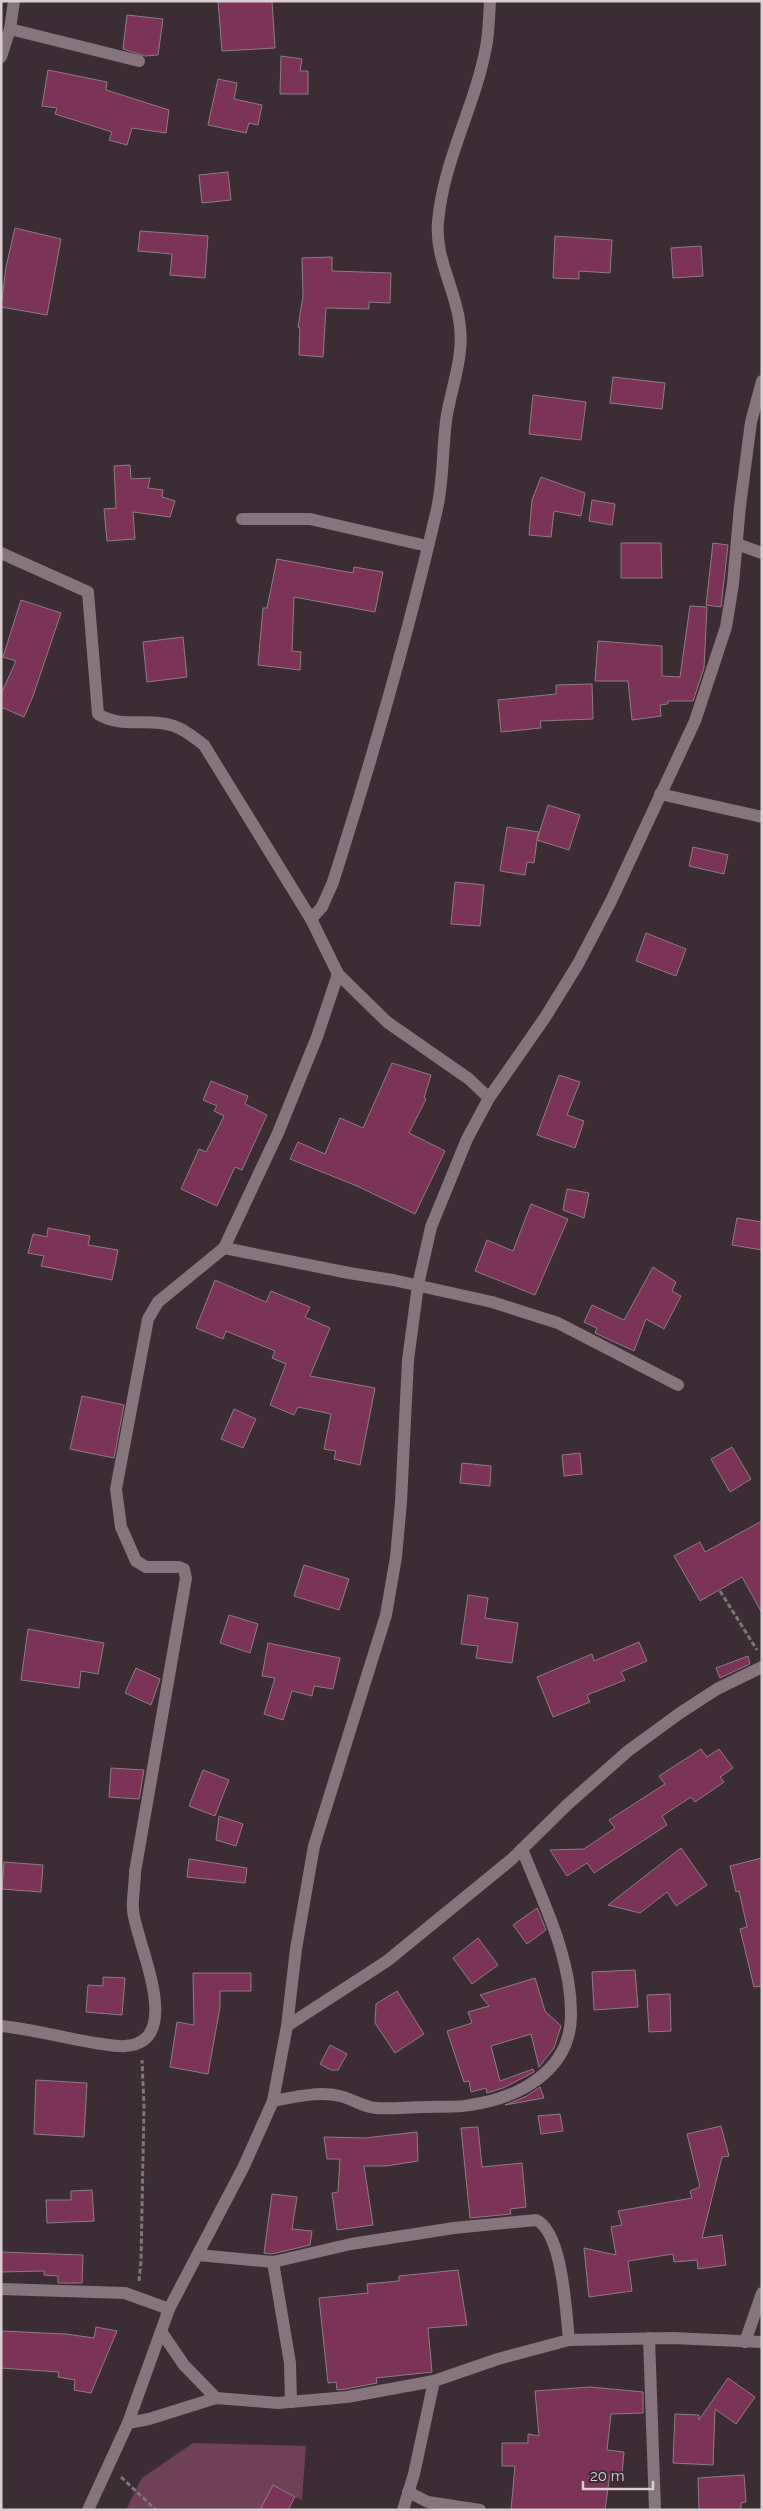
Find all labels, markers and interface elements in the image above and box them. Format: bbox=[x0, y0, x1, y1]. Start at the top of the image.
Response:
scale bar bbox=[583, 2458, 653, 2490]
text: 20 m bbox=[590, 2467, 625, 2485]

